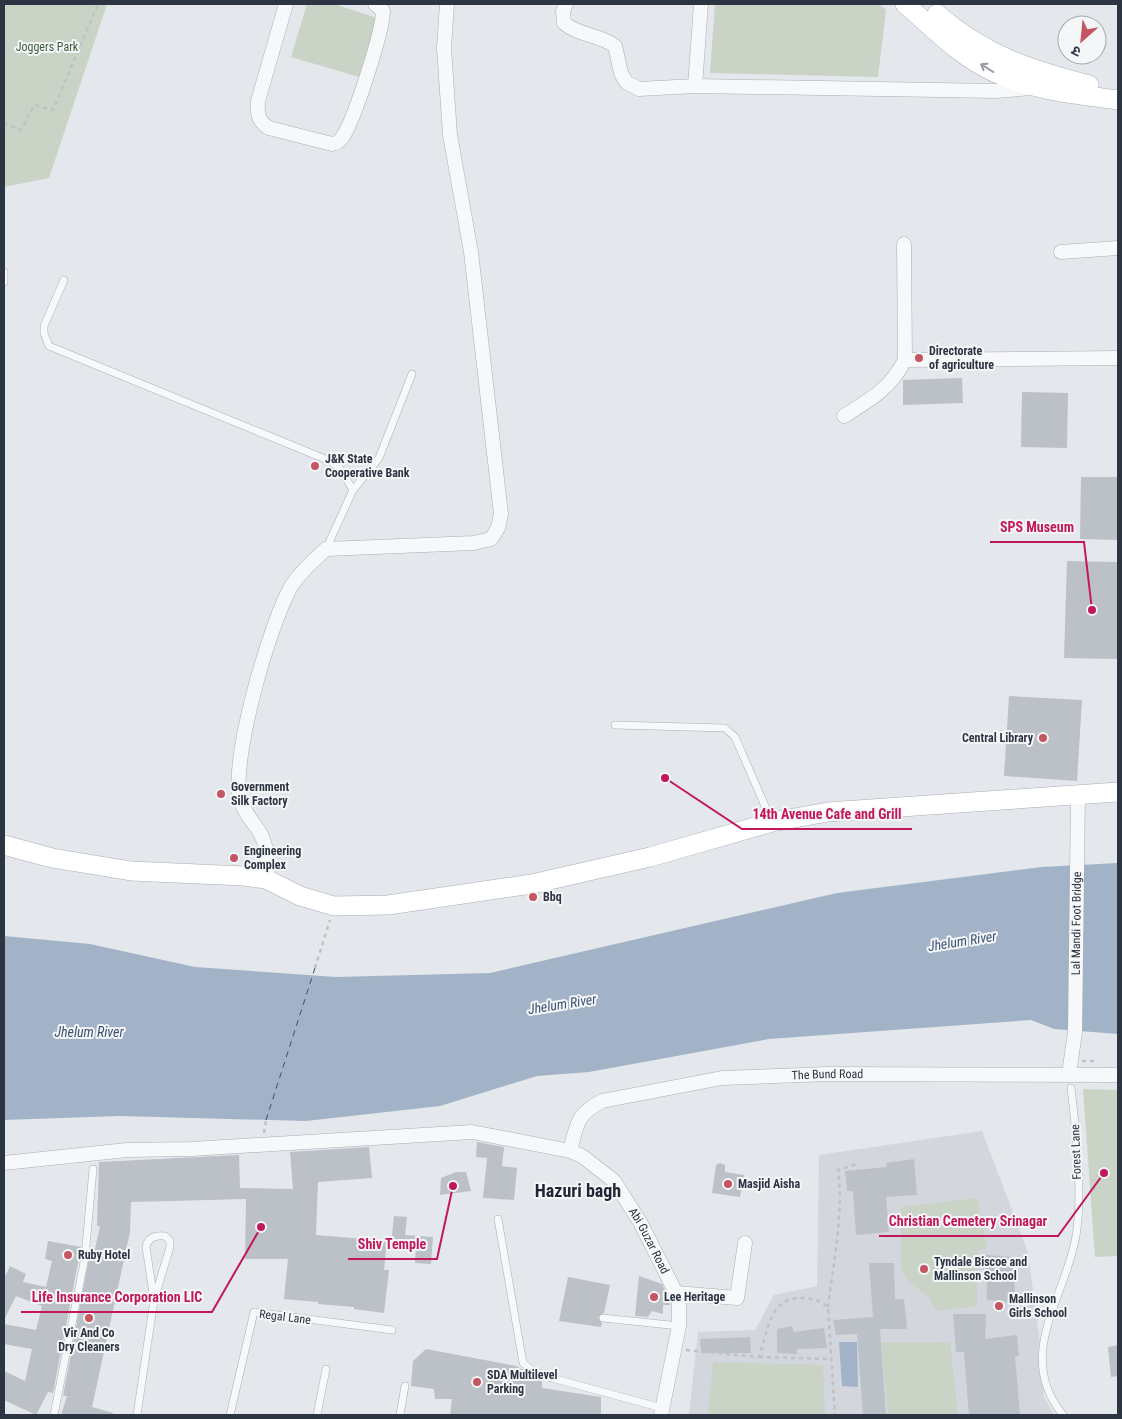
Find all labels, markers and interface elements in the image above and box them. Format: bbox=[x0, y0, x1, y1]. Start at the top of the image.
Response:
north arrow bbox=[1057, 15, 1107, 65]
park label: Joggers Park bbox=[16, 40, 79, 54]
text: उ bbox=[1068, 42, 1083, 61]
one-way arrow bbox=[980, 63, 994, 73]
place label: Directorate of agriculture bbox=[929, 344, 994, 372]
marker: Directorate of agriculture bbox=[913, 352, 925, 364]
place label: J&K State Cooperative Bank bbox=[325, 452, 410, 480]
marker: J&K State Cooperative Bank bbox=[309, 460, 321, 472]
callout: SPS Museum bbox=[990, 513, 1084, 542]
text: SPS Museum bbox=[1000, 519, 1074, 535]
place label: Central Library bbox=[962, 731, 1034, 745]
marker: Central Library bbox=[1037, 732, 1049, 744]
place label: Government Silk Factory bbox=[231, 780, 289, 808]
marker: Government Silk Factory bbox=[215, 788, 227, 800]
callout: 14th Avenue Cafe and Grill bbox=[742, 800, 912, 829]
text: 14th Avenue Cafe and Grill bbox=[752, 806, 902, 822]
place label: Engineering Complex bbox=[244, 844, 301, 872]
marker: Engineering Complex bbox=[228, 852, 240, 864]
street label: Lal Mandi Foot Bridge bbox=[1069, 871, 1084, 975]
place label: Bbq bbox=[543, 890, 562, 904]
marker: Bbq bbox=[527, 891, 539, 903]
water label: Jhelum River bbox=[927, 928, 998, 954]
water label: Jhelum River bbox=[527, 991, 598, 1017]
water label: Jhelum River bbox=[54, 1024, 124, 1040]
street label: The Bund Road bbox=[791, 1067, 863, 1082]
street label: Forest Lane bbox=[1068, 1124, 1084, 1180]
place label: Masjid Aisha bbox=[738, 1177, 800, 1191]
marker: Masjid Aisha bbox=[722, 1178, 734, 1190]
district label: Hazuri bagh bbox=[535, 1180, 621, 1201]
street label: Abi Guzar Road bbox=[626, 1205, 672, 1276]
callout: Christian Cemetery Srinagar bbox=[879, 1207, 1058, 1236]
text: Christian Cemetery Srinagar bbox=[889, 1213, 1048, 1229]
callout: Shiv Temple bbox=[348, 1230, 437, 1259]
text: Shiv Temple bbox=[358, 1236, 426, 1252]
place label: Ruby Hotel bbox=[78, 1248, 130, 1262]
marker: Ruby Hotel bbox=[62, 1249, 74, 1261]
place label: Tyndale Biscoe and Mallinson School bbox=[934, 1255, 1027, 1283]
marker: Tyndale Biscoe and Mallinson School bbox=[918, 1263, 930, 1275]
callout: Life Insurance Corporation LIC bbox=[21, 1283, 212, 1312]
text: Life Insurance Corporation LIC bbox=[32, 1289, 202, 1305]
place label: Lee Heritage bbox=[664, 1290, 725, 1304]
marker: Lee Heritage bbox=[648, 1291, 660, 1303]
place label: Mallinson Girls School bbox=[1009, 1292, 1067, 1320]
marker: Mallinson Girls School bbox=[993, 1300, 1005, 1312]
street label: Regal Lane bbox=[258, 1307, 312, 1327]
marker: Vir And Co Dry Cleaners bbox=[83, 1312, 95, 1324]
place label: Vir And Co Dry Cleaners bbox=[58, 1326, 120, 1354]
place label: SDA Multilevel Parking bbox=[487, 1368, 558, 1396]
marker: SDA Multilevel Parking bbox=[471, 1376, 483, 1388]

